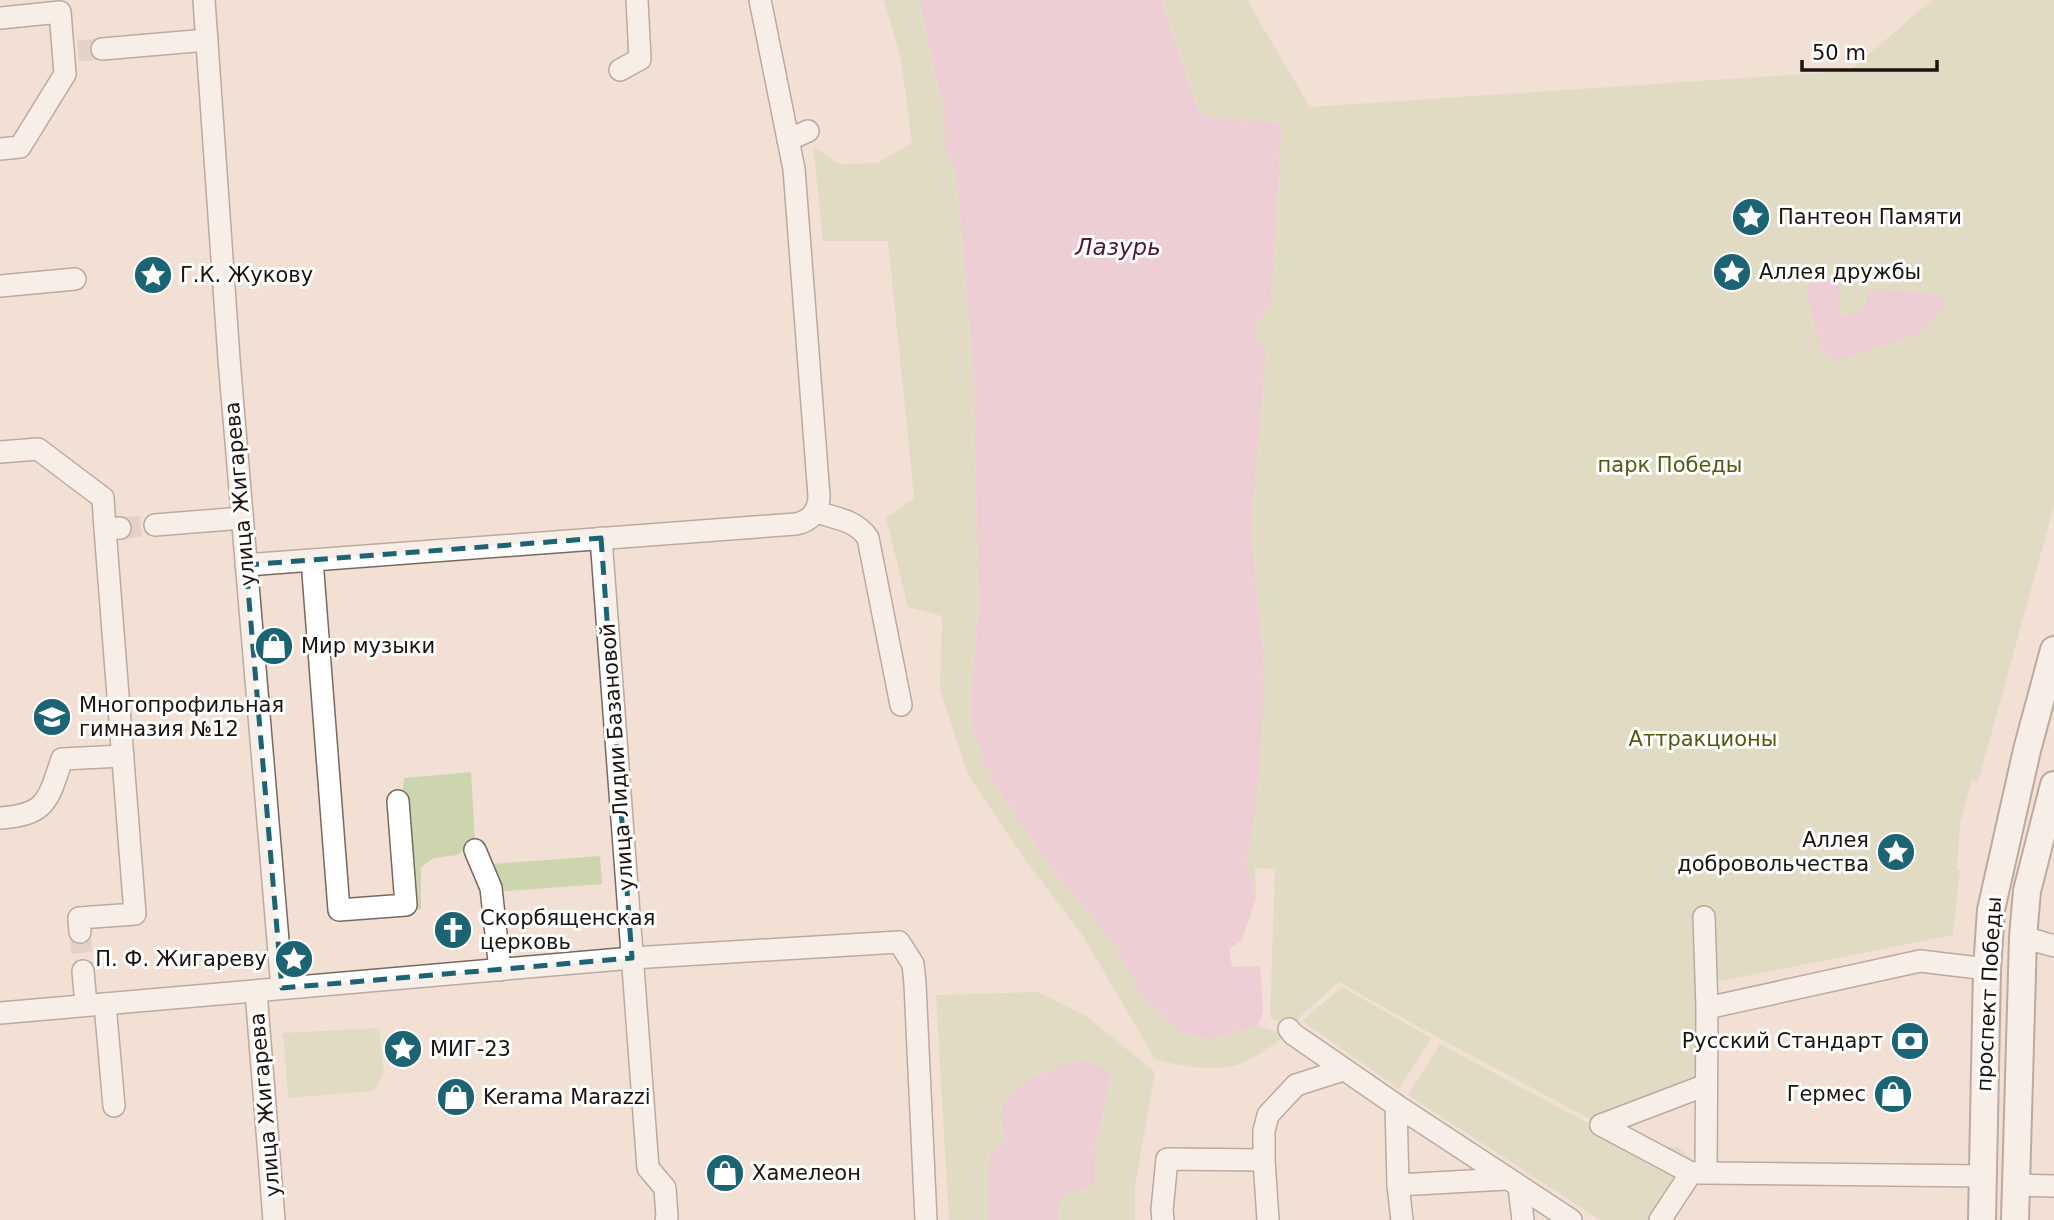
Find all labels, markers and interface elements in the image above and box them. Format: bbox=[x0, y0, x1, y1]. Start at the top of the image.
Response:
scale bar bbox=[1802, 28, 1937, 72]
text: 50 m bbox=[1812, 41, 1866, 65]
place icon: Пантеон Памяти bbox=[1730, 196, 1772, 238]
place label: Пантеон Памяти bbox=[1778, 205, 1962, 229]
water label: Лазурь bbox=[1074, 234, 1161, 260]
place icon: Аллея дружбы bbox=[1711, 251, 1753, 293]
place icon: Г.К. Жукову bbox=[132, 254, 174, 296]
place label: Аллея дружбы bbox=[1759, 260, 1921, 284]
place label: Г.К. Жукову bbox=[180, 263, 313, 287]
street label: улица Жигарева bbox=[220, 401, 260, 587]
park label: парк Победы bbox=[1598, 453, 1742, 477]
street label: улица Лидии Базановой bbox=[596, 622, 638, 892]
shop icon: Мир музыки bbox=[253, 625, 295, 667]
place label: Мир музыки bbox=[301, 634, 435, 658]
place label: Многопрофильная гимназия №12 bbox=[79, 693, 284, 741]
school or university icon: Многопрофильная гимназия №12 bbox=[31, 696, 73, 738]
park label: Аттракционы bbox=[1629, 727, 1777, 751]
place label: Аллея добровольчества bbox=[1677, 828, 1869, 876]
place icon: Аллея добровольчества bbox=[1875, 831, 1917, 873]
street label: проспект Победы bbox=[1972, 896, 2006, 1092]
place label: Скорбященская церковь bbox=[480, 906, 655, 954]
church icon: Скорбященская церковь bbox=[432, 909, 474, 951]
place icon: П. Ф. Жигареву bbox=[273, 938, 315, 980]
place label: П. Ф. Жигареву bbox=[95, 947, 267, 971]
street label: улица Жигарева bbox=[245, 1012, 285, 1198]
bank icon: Русский Стандарт bbox=[1889, 1020, 1931, 1062]
place icon: МИГ-23 bbox=[382, 1028, 424, 1070]
place label: Русский Стандарт bbox=[1682, 1029, 1883, 1053]
place label: МИГ-23 bbox=[430, 1037, 511, 1061]
shop icon: Гермес bbox=[1872, 1073, 1914, 1115]
shop icon: Kerama Marazzi bbox=[435, 1076, 477, 1118]
place label: Гермес bbox=[1787, 1082, 1866, 1106]
place label: Kerama Marazzi bbox=[483, 1085, 651, 1109]
shop icon: Хамелеон bbox=[704, 1152, 746, 1194]
place label: Хамелеон bbox=[752, 1161, 861, 1185]

